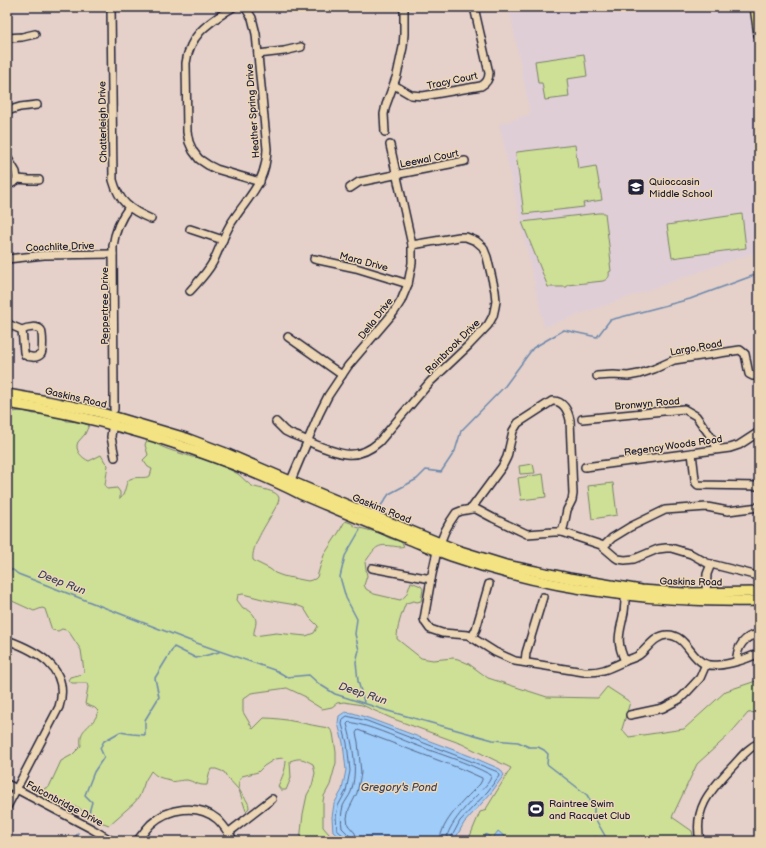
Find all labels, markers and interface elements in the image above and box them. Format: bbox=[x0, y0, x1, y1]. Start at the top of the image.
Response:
street label: Heather Spring Drive bbox=[244, 63, 262, 159]
street label: Tracy Court bbox=[426, 70, 479, 92]
street label: Chatterleigh Drive bbox=[96, 81, 110, 163]
street label: Leewal Court bbox=[399, 147, 460, 171]
place label: Quioccasin Middle School bbox=[649, 176, 713, 200]
school or university icon: Quioccasin Middle School bbox=[626, 177, 646, 197]
street label: Coachlite Drive bbox=[25, 240, 95, 254]
street label: Mara Drive bbox=[338, 250, 389, 274]
street label: Peppertree Drive bbox=[99, 267, 111, 345]
street label: Della Drive bbox=[356, 295, 396, 342]
street label: Rainbrook Drive bbox=[423, 317, 483, 377]
street label: Largo Road bbox=[669, 337, 724, 358]
street label: Gaskins Road bbox=[44, 385, 108, 411]
street label: Bronwyn Road bbox=[614, 395, 681, 413]
street label: Regency Woods Road bbox=[623, 433, 723, 459]
street label: Gaskins Road bbox=[350, 492, 413, 526]
water label: Deep Run bbox=[36, 567, 88, 598]
street label: Gaskins Road bbox=[659, 575, 723, 589]
water label: Deep Run bbox=[337, 680, 389, 707]
street label: Falconbridge Drive bbox=[24, 779, 105, 829]
water label: Gregory's Pond bbox=[361, 781, 438, 794]
place label: Raintree Swim and Racquet Club bbox=[549, 798, 631, 822]
sports icon: Raintree Swim and Racquet Club bbox=[526, 799, 546, 819]

